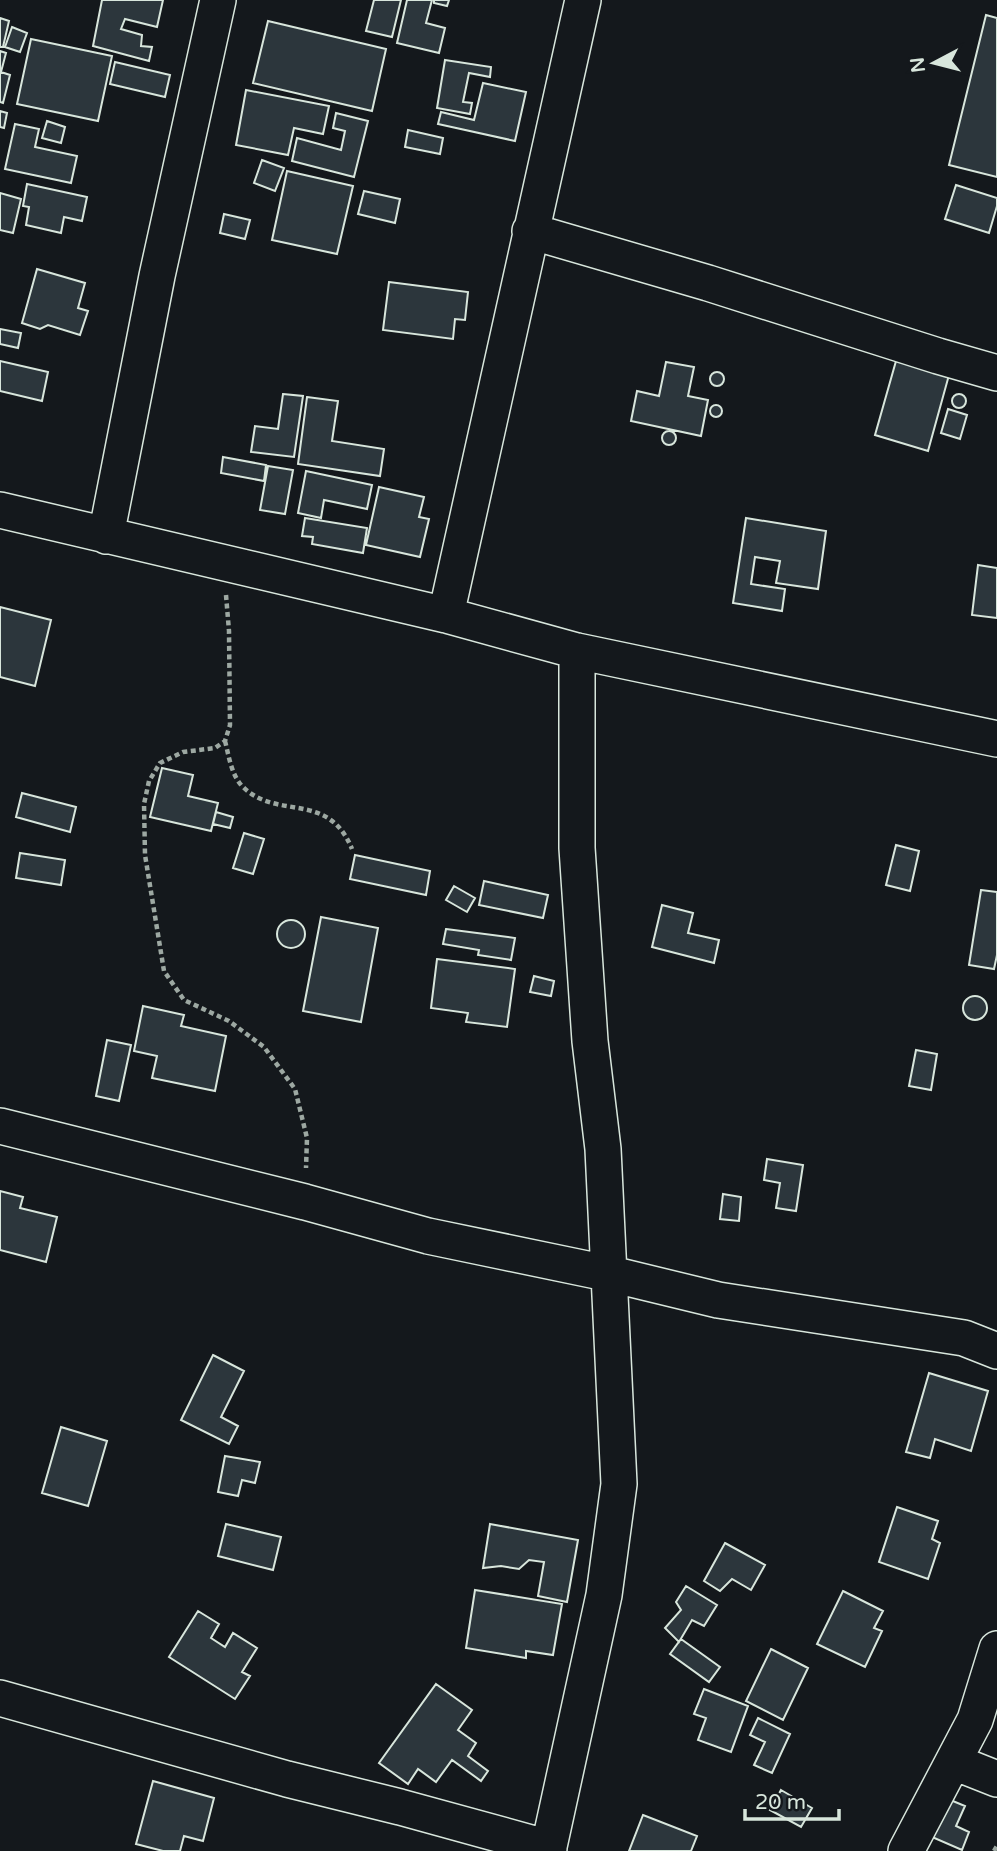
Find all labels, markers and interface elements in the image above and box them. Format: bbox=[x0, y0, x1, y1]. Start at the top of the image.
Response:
north arrow bbox=[899, 28, 969, 98]
text: N bbox=[906, 56, 930, 74]
scale bar bbox=[745, 1778, 839, 1822]
text: 20 m bbox=[755, 1790, 806, 1815]

